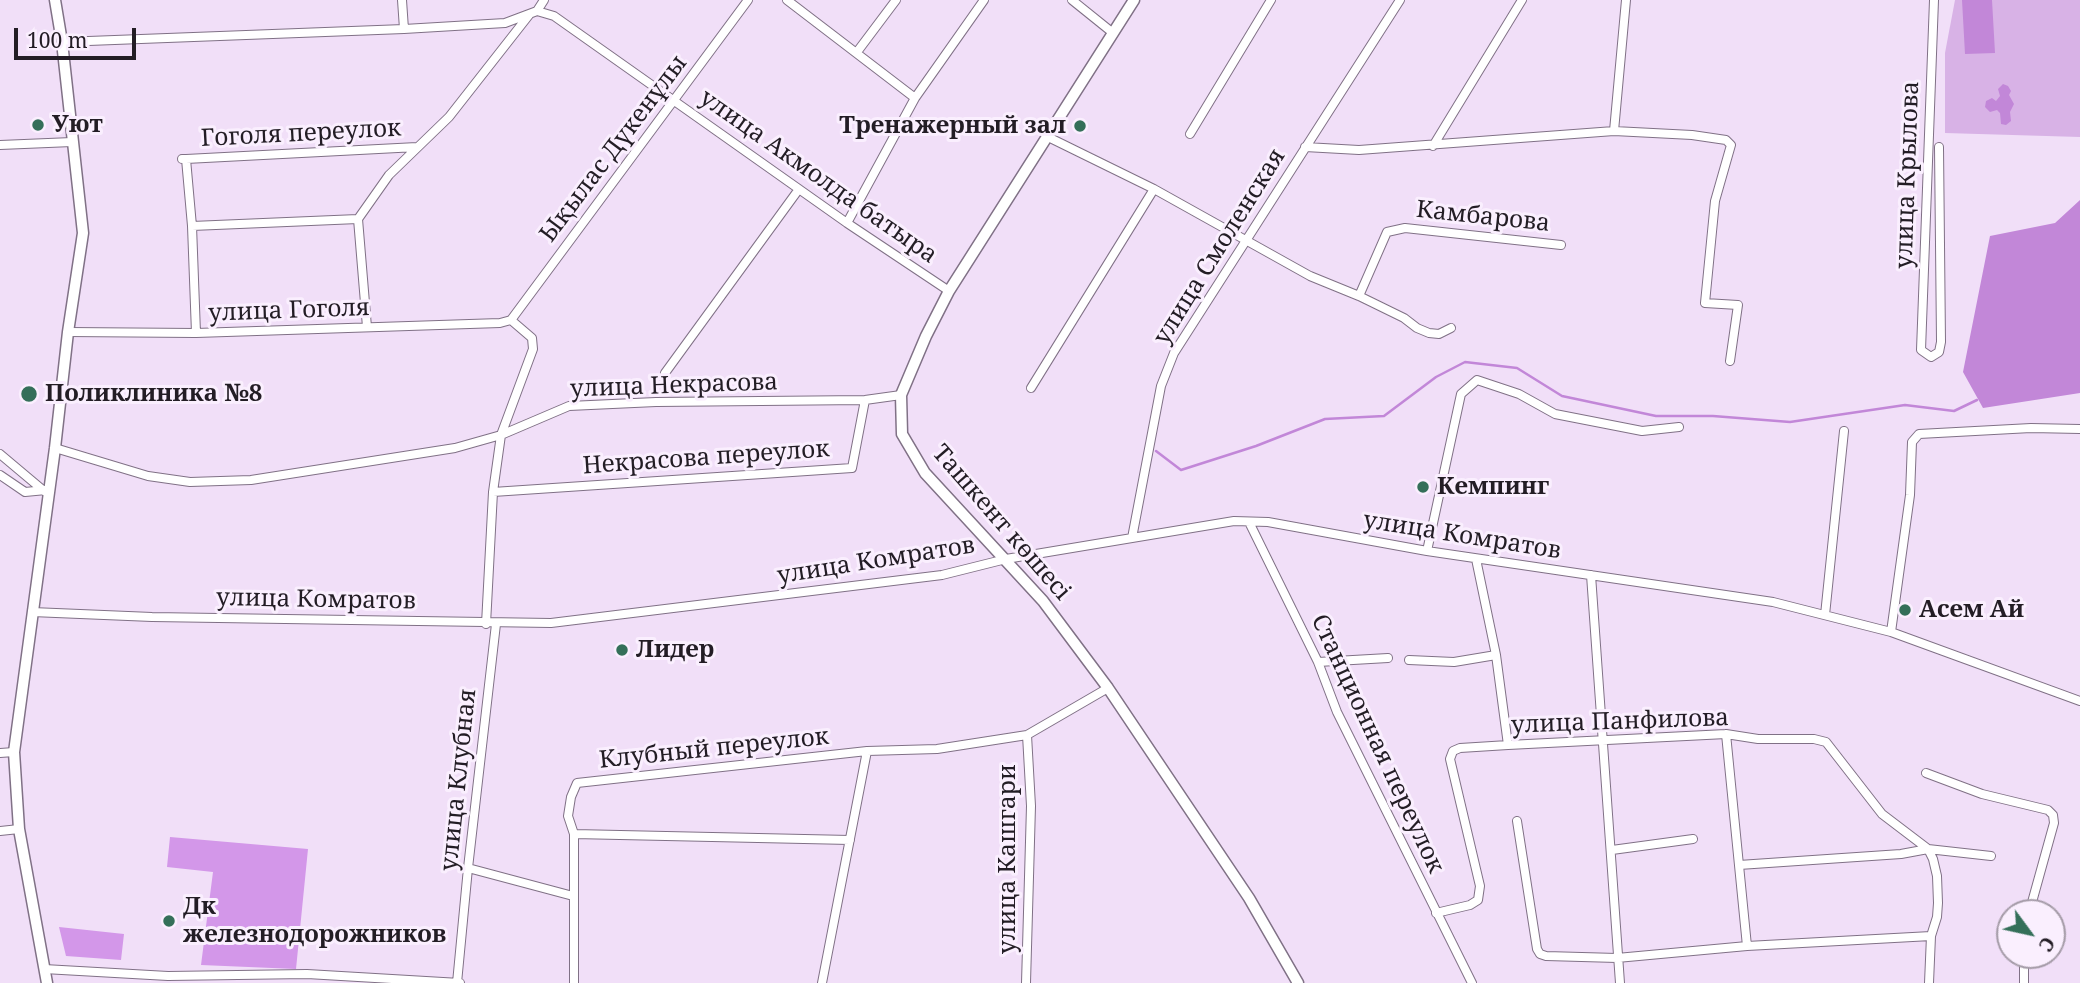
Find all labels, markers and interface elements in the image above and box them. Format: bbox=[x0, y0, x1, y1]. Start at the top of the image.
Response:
scale bar bbox=[18, 14, 140, 58]
text: 100 m bbox=[27, 26, 88, 54]
street label: Ықылас Дүкенұлы bbox=[534, 50, 694, 248]
street label: улица Крылова bbox=[1890, 81, 1926, 269]
street label: улица Акмолда батыра bbox=[694, 84, 942, 270]
place label: Уют bbox=[52, 111, 103, 139]
place label: Тренажерный зал bbox=[839, 112, 1066, 140]
street label: Гоголя переулок bbox=[200, 114, 402, 154]
marker: Уют bbox=[30, 117, 46, 133]
marker: Тренажерный зал bbox=[1072, 118, 1088, 134]
street label: улица Смоленская bbox=[1148, 144, 1292, 350]
street label: Камбарова bbox=[1415, 196, 1551, 238]
street label: улица Гоголя bbox=[208, 294, 370, 328]
street label: улица Некрасова bbox=[570, 368, 778, 404]
place label: Поликлиника №8 bbox=[45, 380, 262, 408]
marker: Поликлиника №8 bbox=[19, 384, 39, 404]
street label: Некрасова переулок bbox=[582, 435, 830, 481]
street label: Ташкент көшесі bbox=[926, 439, 1076, 607]
place label: Кемпинг bbox=[1437, 473, 1549, 501]
marker: Кемпинг bbox=[1415, 479, 1431, 495]
street label: улица Комратов bbox=[1361, 506, 1563, 566]
street label: улица Комратов bbox=[775, 531, 977, 591]
street label: улица Комратов bbox=[216, 584, 416, 616]
place label: Асем Ай bbox=[1919, 596, 2024, 624]
marker: Асем Ай bbox=[1897, 602, 1913, 618]
street label: Станционная переулок bbox=[1304, 610, 1450, 878]
place label: Лидер bbox=[636, 636, 714, 664]
marker: Лидер bbox=[614, 642, 630, 658]
street label: улица Клубная bbox=[435, 687, 483, 873]
street label: улица Панфилова bbox=[1511, 704, 1729, 740]
street label: Клубный переулок bbox=[598, 723, 830, 775]
street label: улица Кашгари bbox=[994, 764, 1022, 954]
place label: Дк железнодорожников bbox=[183, 893, 446, 949]
north arrow bbox=[1996, 899, 2066, 969]
marker: Дк железнодорожников bbox=[161, 913, 177, 929]
text: С bbox=[2033, 932, 2061, 957]

